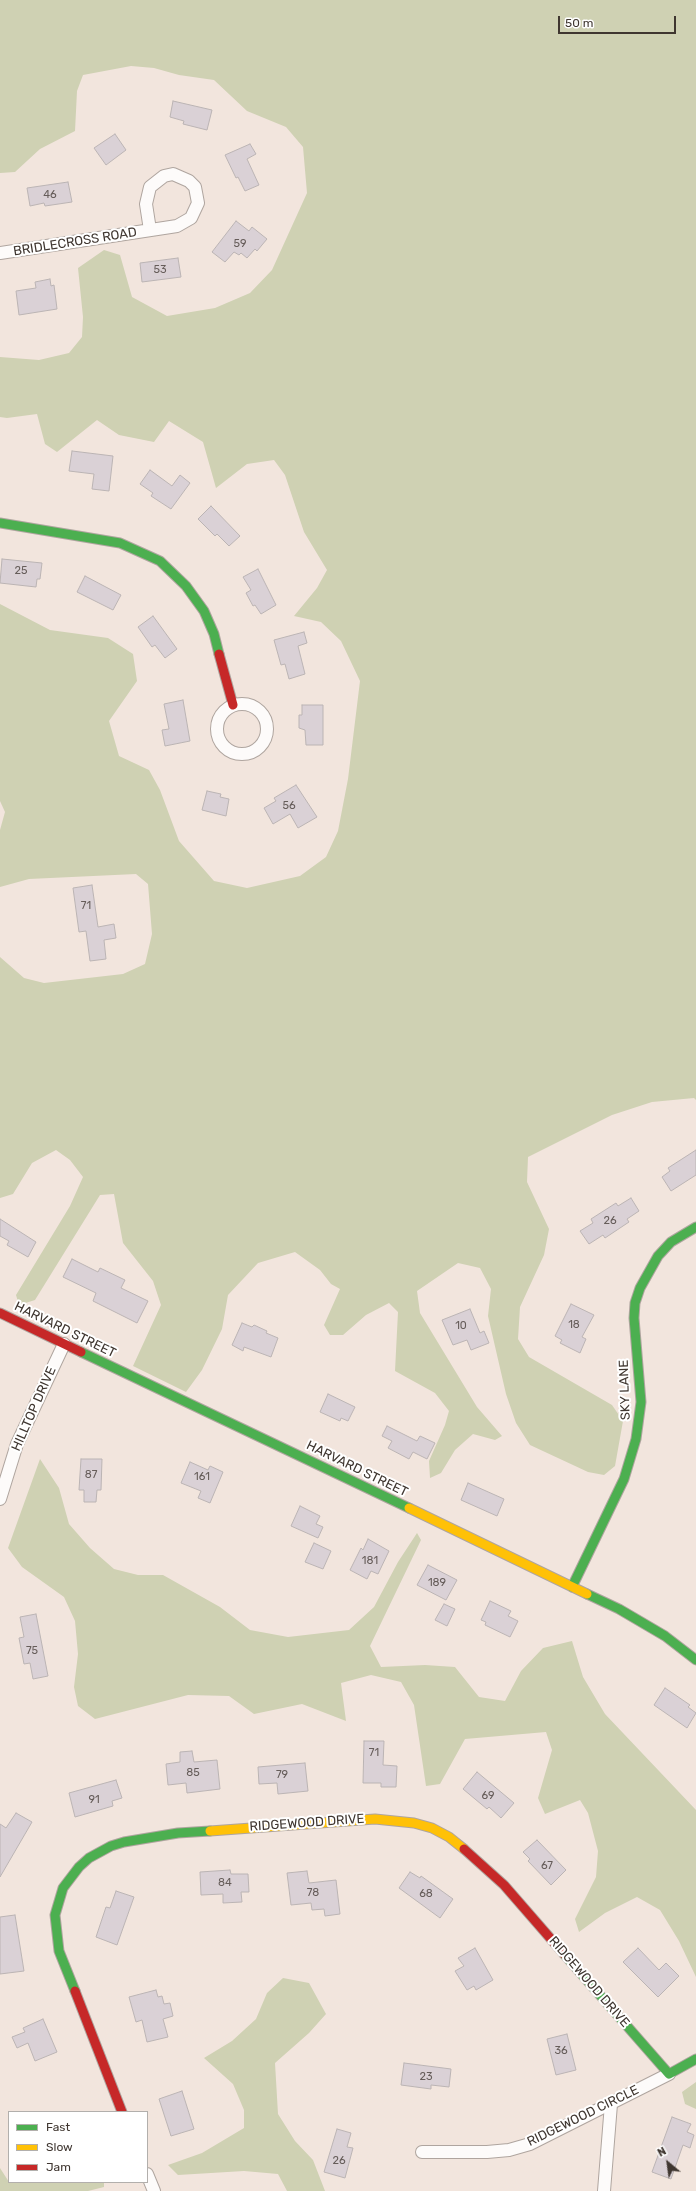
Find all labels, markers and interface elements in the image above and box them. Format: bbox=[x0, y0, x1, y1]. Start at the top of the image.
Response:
scale bar bbox=[560, 8, 678, 34]
text: 50 m bbox=[565, 16, 593, 30]
house number: 46 bbox=[43, 188, 57, 202]
street label: BRIDLECROSS ROAD bbox=[12, 225, 138, 259]
house number: 59 bbox=[233, 237, 247, 251]
house number: 53 bbox=[153, 263, 167, 277]
house number: 25 bbox=[15, 564, 27, 578]
house number: 56 bbox=[282, 799, 296, 813]
house number: 71 bbox=[81, 899, 91, 913]
house number: 26 bbox=[603, 1214, 617, 1228]
street label: HARVARD STREET bbox=[12, 1299, 118, 1361]
house number: 18 bbox=[568, 1318, 580, 1332]
house number: 10 bbox=[455, 1319, 467, 1333]
street label: SKY LANE bbox=[616, 1360, 634, 1420]
street label: HILLTOP DRIVE bbox=[8, 1364, 60, 1454]
street label: HARVARD STREET bbox=[304, 1438, 410, 1500]
house number: 87 bbox=[85, 1468, 97, 1482]
house number: 161 bbox=[194, 1470, 210, 1484]
house number: 181 bbox=[362, 1554, 378, 1568]
house number: 189 bbox=[428, 1576, 446, 1590]
house number: 75 bbox=[26, 1644, 38, 1658]
house number: 71 bbox=[369, 1746, 379, 1760]
house number: 85 bbox=[186, 1766, 200, 1780]
house number: 79 bbox=[276, 1768, 288, 1782]
house number: 69 bbox=[481, 1789, 495, 1803]
house number: 91 bbox=[88, 1793, 100, 1807]
street label: RIDGEWOOD DRIVE bbox=[249, 1811, 365, 1835]
house number: 67 bbox=[541, 1859, 553, 1873]
house number: 84 bbox=[218, 1876, 232, 1890]
house number: 78 bbox=[307, 1886, 319, 1900]
house number: 68 bbox=[419, 1887, 433, 1901]
street label: RIDGEWOOD DRIVE bbox=[545, 1933, 633, 2031]
house number: 36 bbox=[554, 2044, 568, 2058]
house number: 23 bbox=[419, 2070, 433, 2084]
street label: RIDGEWOOD CIRCLE bbox=[525, 2082, 641, 2150]
legend bbox=[8, 2111, 148, 2183]
text: Fast bbox=[46, 2120, 70, 2134]
text: Slow bbox=[46, 2140, 73, 2154]
north arrow bbox=[648, 2143, 688, 2183]
text: N bbox=[655, 2144, 669, 2160]
house number: 26 bbox=[332, 2154, 346, 2168]
text: Jam bbox=[46, 2160, 71, 2174]

